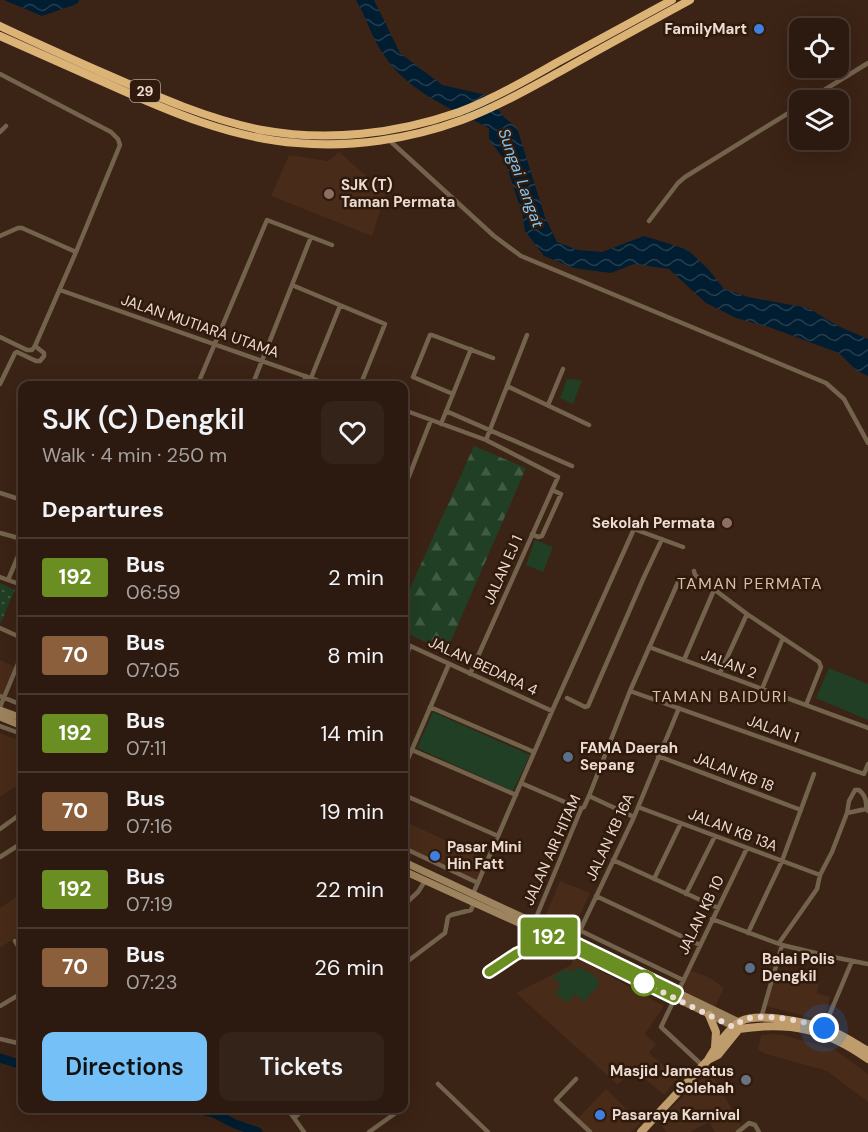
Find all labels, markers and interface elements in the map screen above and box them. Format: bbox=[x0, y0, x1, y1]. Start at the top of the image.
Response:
map controls bbox=[789, 18, 849, 150]
button: locate bbox=[789, 18, 849, 78]
place label: FamilyMart bbox=[665, 19, 747, 39]
marker: FamilyMart bbox=[752, 22, 766, 36]
road number: 29 bbox=[130, 80, 160, 102]
button: layers bbox=[789, 90, 849, 150]
water label: Sungai Langat bbox=[493, 126, 549, 231]
place label: SJK (T) Taman Permata bbox=[341, 175, 455, 212]
marker: SJK (T) Taman Permata bbox=[322, 187, 336, 201]
street label: JALAN MUTIARA UTAMA bbox=[118, 290, 282, 362]
text: SJK (C) Dengkil bbox=[42, 401, 245, 438]
button: heart bbox=[321, 401, 384, 464]
text: Walk · 4 min · 250 m bbox=[42, 442, 227, 468]
text: Departures bbox=[42, 495, 164, 524]
place label: Sekolah Permata bbox=[592, 513, 715, 533]
marker: Sekolah Permata bbox=[720, 516, 734, 530]
street label: JALAN EJ 1 bbox=[479, 532, 527, 608]
text: Bus bbox=[126, 550, 165, 579]
text: 192 bbox=[59, 563, 91, 591]
text: 2 min bbox=[328, 563, 384, 592]
district label: TAMAN PERMATA bbox=[677, 573, 823, 594]
text: 06:59 bbox=[126, 579, 180, 605]
text: Bus bbox=[126, 628, 165, 657]
street label: JALAN BEDARA 4 bbox=[425, 632, 541, 700]
text: 70 bbox=[62, 641, 88, 669]
text: 8 min bbox=[327, 641, 384, 670]
street label: JALAN 2 bbox=[698, 645, 760, 683]
text: 07:05 bbox=[126, 657, 180, 683]
district label: TAMAN BAIDURI bbox=[652, 686, 788, 707]
text: Bus bbox=[126, 706, 165, 735]
street label: JALAN 1 bbox=[744, 710, 802, 748]
text: 192 bbox=[59, 719, 91, 747]
text: 14 min bbox=[320, 719, 384, 748]
text: 07:11 bbox=[126, 735, 167, 761]
place label: FAMA Daerah Sepang bbox=[580, 738, 678, 775]
street label: JALAN KB 18 bbox=[691, 747, 777, 797]
marker: FAMA Daerah Sepang bbox=[561, 750, 575, 764]
text: Bus bbox=[126, 784, 165, 813]
street label: JALAN KB 16A bbox=[581, 790, 639, 884]
street label: JALAN AIR HITAM bbox=[519, 792, 585, 908]
text: 70 bbox=[62, 797, 88, 825]
text: 19 min bbox=[320, 797, 384, 826]
street label: JALAN KB 13A bbox=[686, 804, 780, 856]
text: 07:16 bbox=[126, 813, 173, 839]
place label: Pasar Mini Hin Fatt bbox=[447, 837, 522, 874]
marker: Pasar Mini Hin Fatt bbox=[428, 849, 442, 863]
text: Bus bbox=[126, 862, 165, 891]
street label: JALAN KB 10 bbox=[673, 872, 729, 958]
text: 192 bbox=[59, 875, 91, 903]
text: 22 min bbox=[315, 875, 384, 904]
text: 07:19 bbox=[126, 891, 173, 917]
line badge: 192 bbox=[514, 918, 584, 956]
text: 192 bbox=[533, 923, 565, 951]
text: Bus bbox=[126, 940, 165, 969]
place label: Balai Polis Dengkil bbox=[762, 949, 835, 986]
text: 70 bbox=[62, 953, 88, 981]
text: 26 min bbox=[314, 953, 384, 982]
marker: Balai Polis Dengkil bbox=[743, 961, 757, 975]
text: 07:23 bbox=[126, 969, 177, 995]
unlabelled marker bbox=[631, 970, 657, 996]
your location bbox=[809, 1013, 839, 1043]
button: Directions bbox=[42, 1032, 207, 1101]
button: Tickets bbox=[219, 1032, 384, 1101]
place label: Masjid Jameatus Solehah bbox=[610, 1061, 734, 1098]
marker: Masjid Jameatus Solehah bbox=[739, 1073, 753, 1087]
place label: Pasaraya Karnival bbox=[612, 1105, 740, 1125]
marker: Pasaraya Karnival bbox=[593, 1108, 607, 1122]

